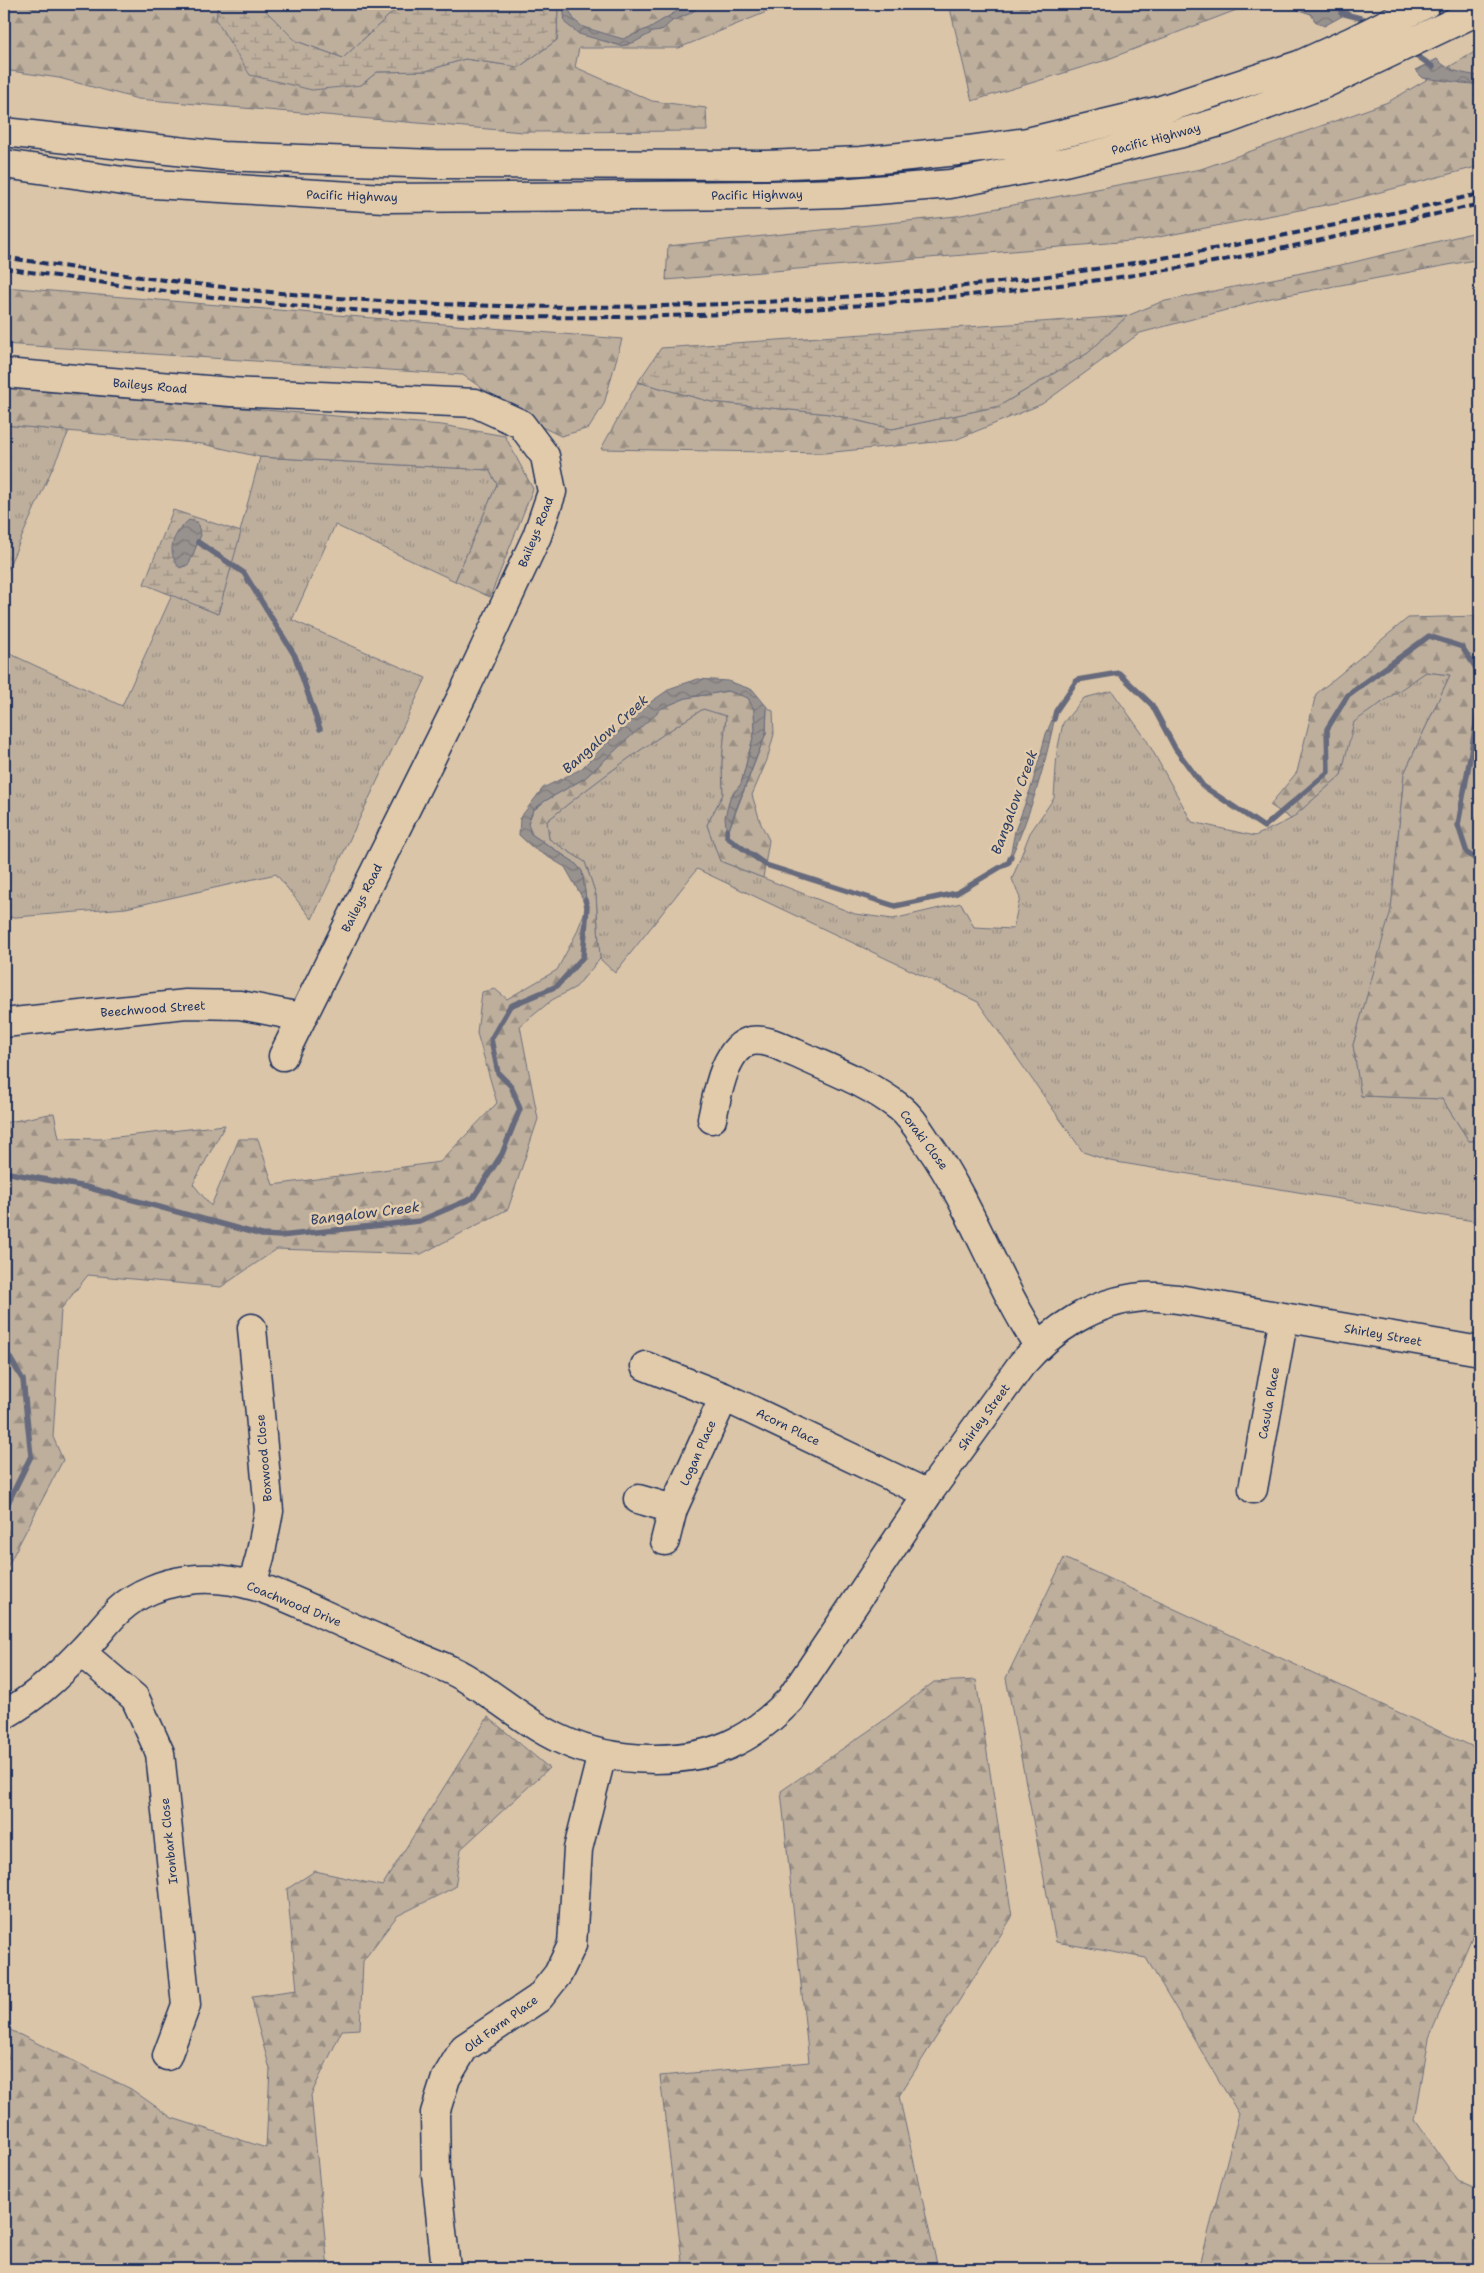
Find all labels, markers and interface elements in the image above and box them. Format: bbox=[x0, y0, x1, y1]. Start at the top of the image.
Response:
street label: Pacific Highway bbox=[1110, 119, 1202, 159]
street label: Pacific Highway bbox=[306, 186, 398, 206]
street label: Pacific Highway bbox=[711, 186, 803, 204]
street label: Baileys Road bbox=[112, 375, 188, 397]
street label: Baileys Road bbox=[515, 494, 558, 570]
water label: Bangalow Creek bbox=[558, 690, 652, 778]
water label: Bangalow Creek bbox=[987, 747, 1041, 857]
street label: Baileys Road bbox=[338, 861, 386, 935]
street label: Beechwood Street bbox=[100, 997, 206, 1021]
street label: Coraki Close bbox=[896, 1107, 952, 1173]
water label: Bangalow Creek bbox=[309, 1197, 421, 1229]
street label: Shirley Street bbox=[1343, 1320, 1423, 1350]
street label: Casula Place bbox=[1255, 1365, 1283, 1440]
street label: Shirley Street bbox=[954, 1380, 1014, 1454]
street label: Acorn Place bbox=[753, 1405, 823, 1449]
street label: Boxwood Close bbox=[252, 1414, 276, 1502]
street label: Logan Place bbox=[676, 1417, 720, 1488]
street label: Coachwood Drive bbox=[244, 1578, 344, 1630]
street label: Ironbark Close bbox=[156, 1797, 181, 1885]
street label: Old Farm Place bbox=[461, 1992, 541, 2056]

